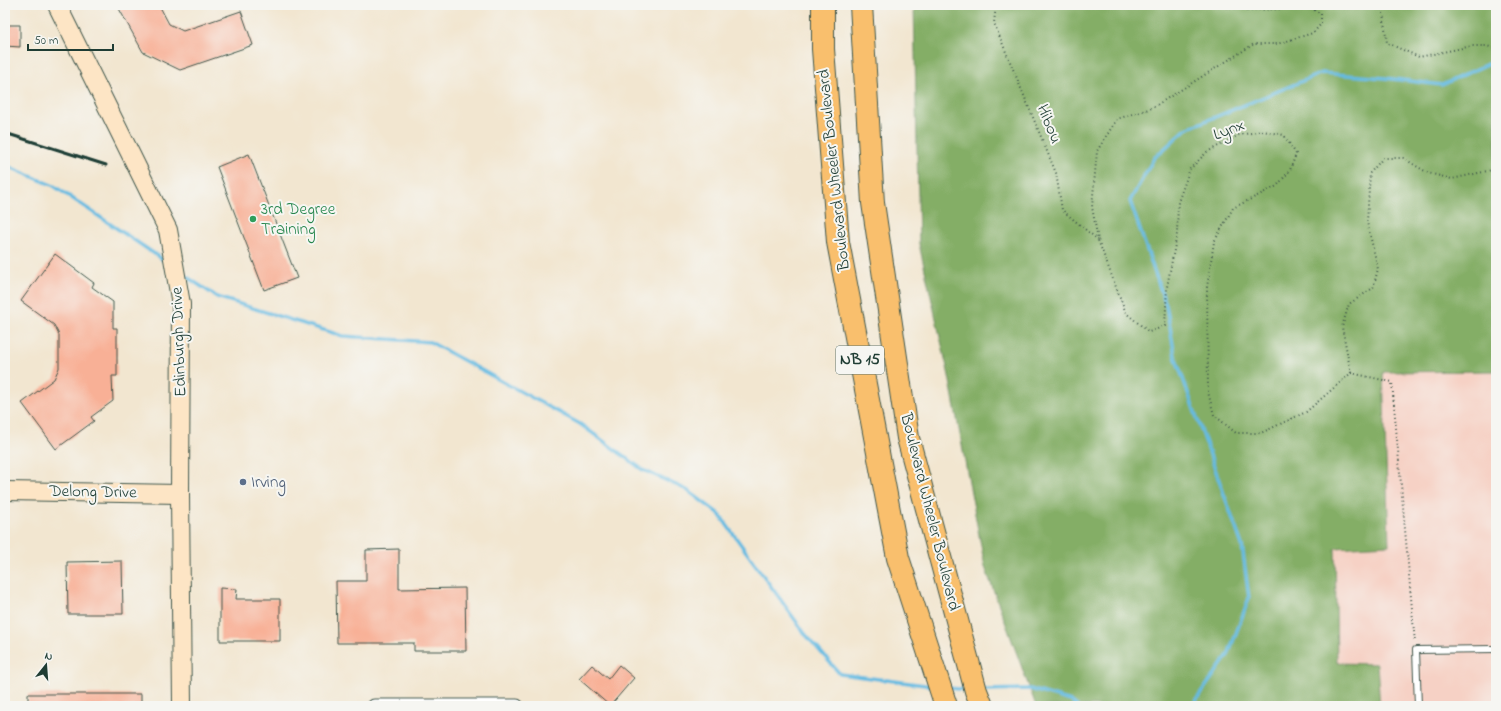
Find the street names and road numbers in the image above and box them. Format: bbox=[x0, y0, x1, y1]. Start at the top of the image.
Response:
street label: Boulevard Wheeler Boulevard bbox=[811, 67, 857, 273]
street label: Hibou bbox=[1030, 101, 1068, 147]
street label: Lynx bbox=[1210, 113, 1249, 148]
street label: Edinburgh Drive bbox=[165, 286, 195, 397]
road number: NB 15 bbox=[836, 346, 884, 374]
street label: Boulevard Wheeler Boulevard bbox=[893, 410, 967, 614]
street label: Delong Drive bbox=[48, 479, 137, 507]

